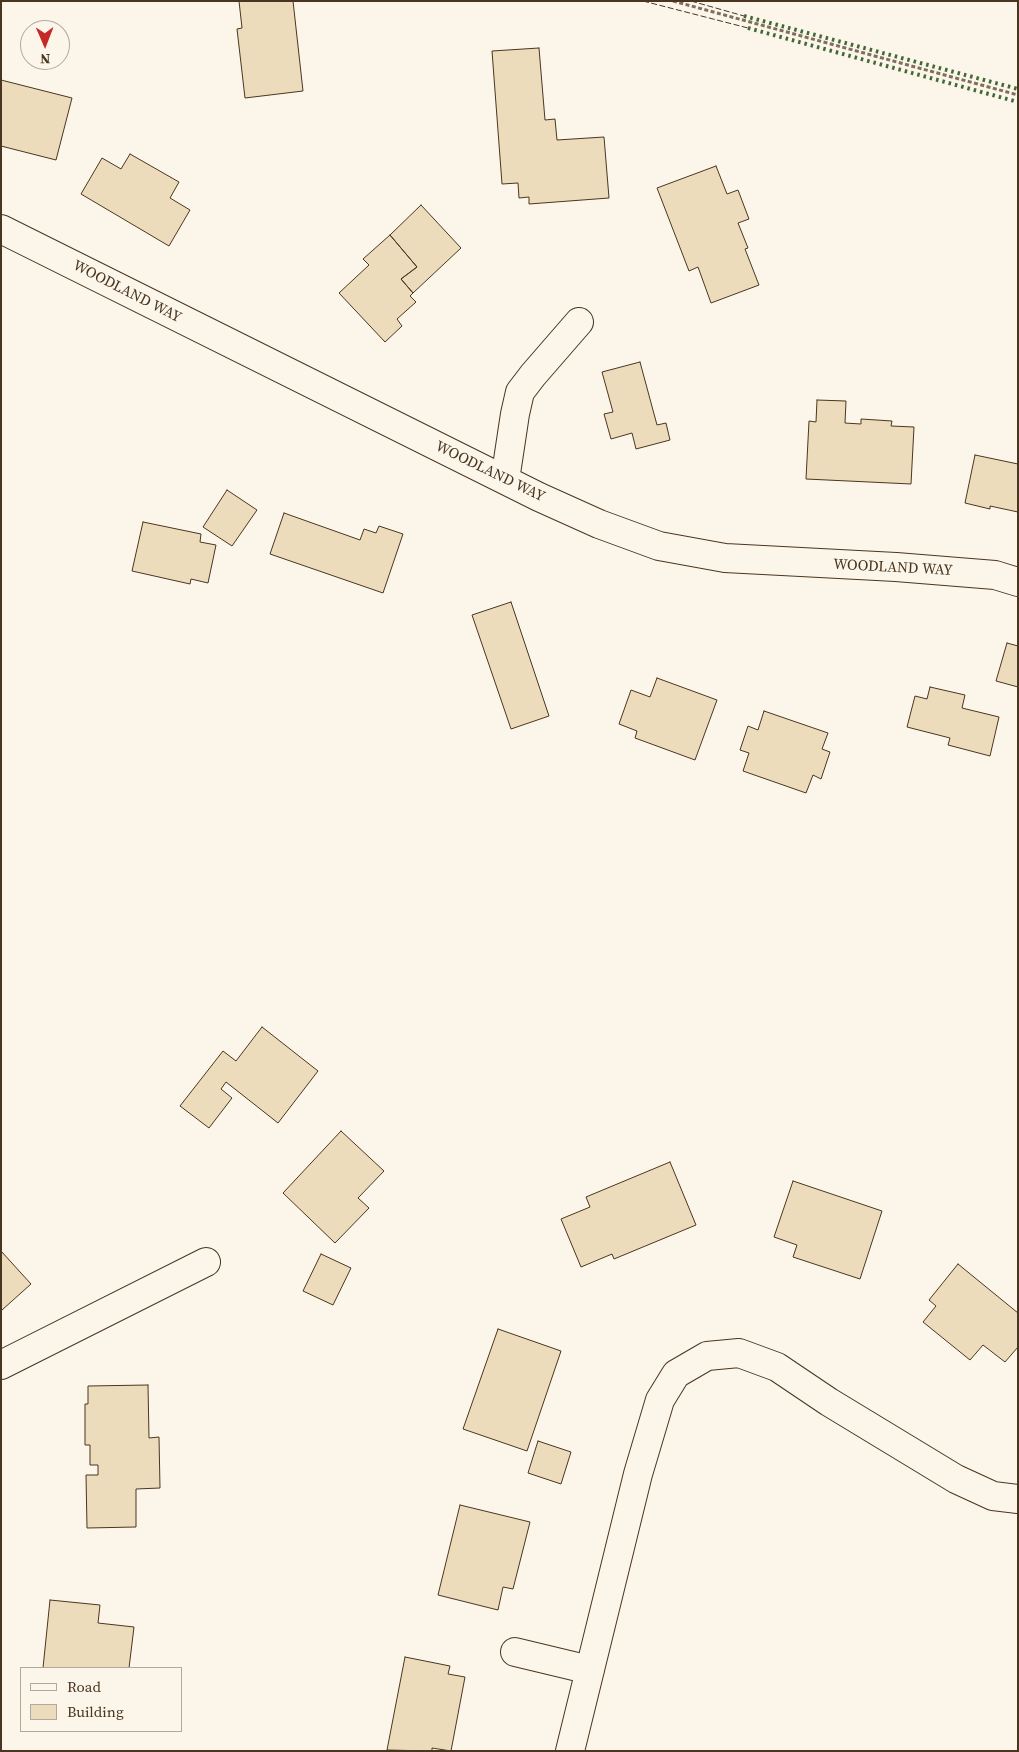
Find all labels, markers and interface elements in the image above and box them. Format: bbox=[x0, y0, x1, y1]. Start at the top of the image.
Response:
north arrow bbox=[20, 20, 70, 70]
text: N bbox=[40, 49, 51, 69]
street label: WOODLAND WAY bbox=[70, 257, 184, 327]
street label: WOODLAND WAY bbox=[432, 438, 548, 506]
street label: WOODLAND WAY bbox=[833, 556, 953, 580]
legend bbox=[20, 1667, 182, 1732]
text: Road bbox=[67, 1676, 101, 1697]
text: Building bbox=[67, 1701, 124, 1722]

